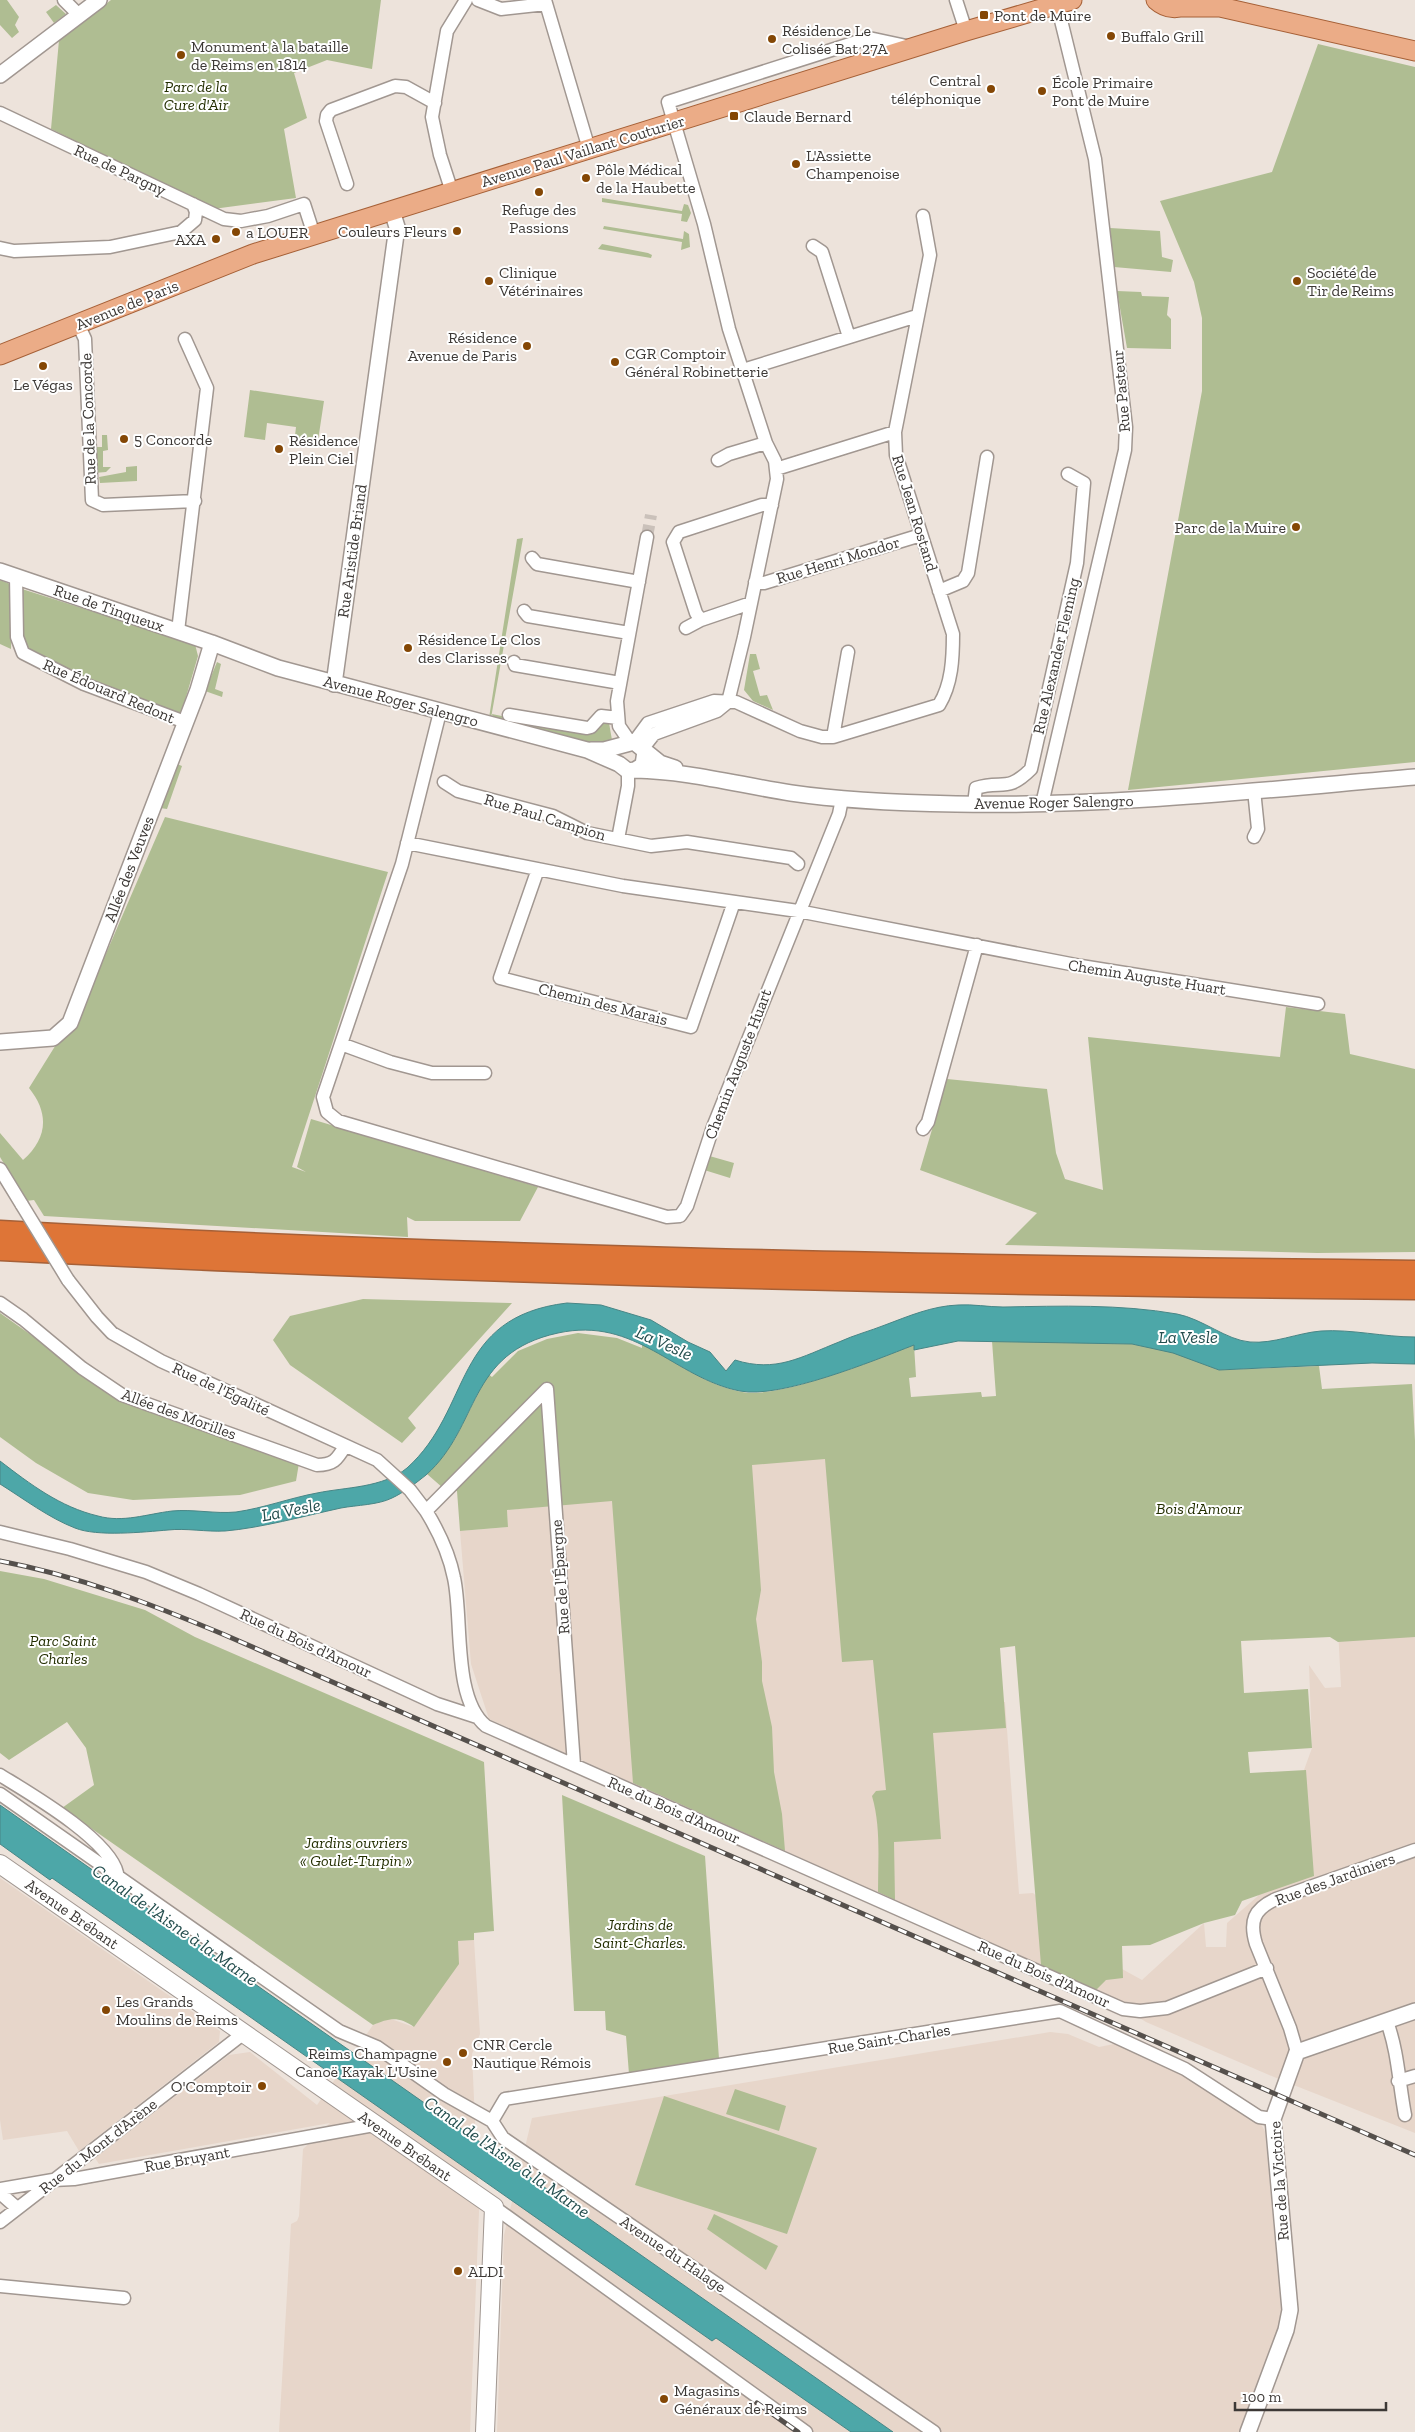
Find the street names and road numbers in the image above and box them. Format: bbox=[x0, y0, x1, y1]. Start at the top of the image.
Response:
street label: Avenue Paul Vaillant Couturier bbox=[479, 111, 687, 191]
street label: Rue de Pargny bbox=[71, 140, 170, 200]
street label: Avenue de Paris bbox=[73, 276, 181, 334]
street label: Rue Pasteur bbox=[1108, 349, 1134, 433]
street label: Rue de la Concorde bbox=[76, 353, 100, 485]
street label: Rue Jean Rostand bbox=[888, 452, 942, 574]
street label: Rue Aristide Briand bbox=[333, 483, 371, 619]
street label: Rue Henri Mondor bbox=[774, 532, 902, 588]
street label: Rue Alexander Fleming bbox=[1029, 576, 1083, 736]
street label: Rue de Tinqueux bbox=[51, 580, 167, 636]
street label: Rue Édouard Redont bbox=[40, 655, 178, 727]
street label: Avenue Roger Salengro bbox=[322, 671, 480, 731]
street label: Rue Paul Campion bbox=[482, 789, 609, 845]
street label: Avenue Roger Salengro bbox=[974, 791, 1134, 813]
street label: Allée des Veuves bbox=[100, 813, 158, 925]
street label: Chemin Auguste Huart bbox=[1067, 955, 1227, 999]
street label: Chemin des Marais bbox=[536, 979, 670, 1029]
street label: Chemin Auguste Huart bbox=[701, 986, 775, 1142]
street label: Rue de l'Égalité bbox=[169, 1358, 273, 1420]
street label: Allée des Morilles bbox=[119, 1384, 239, 1444]
street label: Rue de l'Épargne bbox=[547, 1519, 573, 1635]
street label: Rue du Bois d'Amour bbox=[237, 1604, 375, 1682]
street label: Rue du Bois d'Amour bbox=[605, 1772, 743, 1848]
street label: Rue des Jardiniers bbox=[1272, 1849, 1398, 1909]
street label: Avenue Brébant bbox=[22, 1875, 122, 1953]
street label: Rue du Bois d'Amour bbox=[975, 1936, 1113, 2012]
street label: Rue Saint-Charles bbox=[826, 2020, 952, 2058]
street label: Rue du Mont d'Arène bbox=[35, 2094, 161, 2198]
street label: Avenue Brébant bbox=[355, 2107, 455, 2185]
street label: Rue de la Victoire bbox=[1265, 2121, 1293, 2241]
street label: Rue Bruyant bbox=[143, 2142, 231, 2176]
street label: Avenue du Halage bbox=[616, 2212, 730, 2296]

